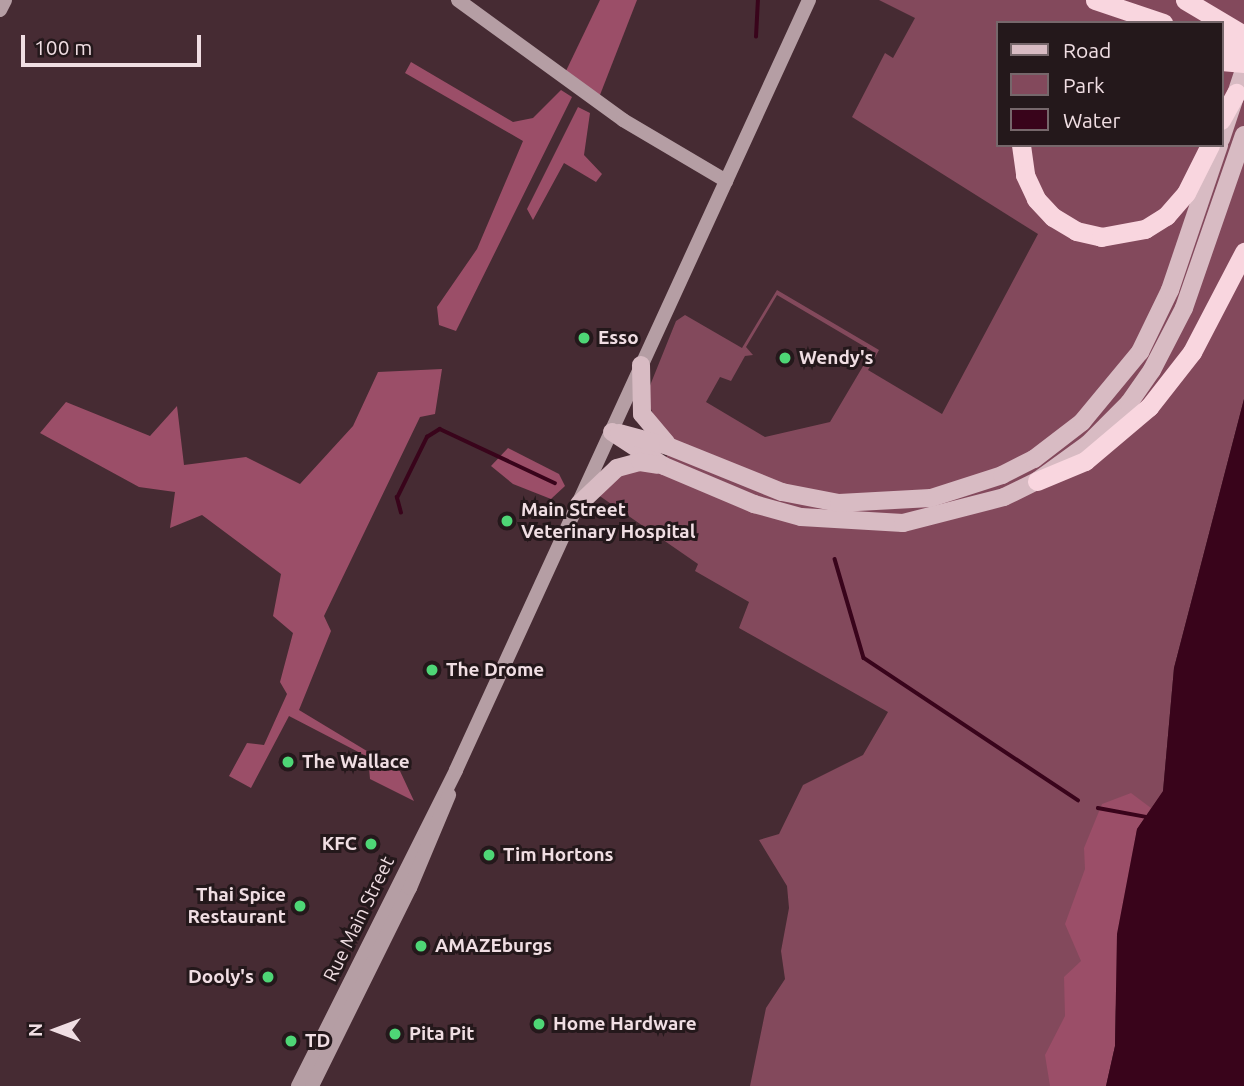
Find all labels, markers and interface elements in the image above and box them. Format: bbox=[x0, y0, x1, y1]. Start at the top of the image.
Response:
scale bar bbox=[24, 21, 205, 65]
legend bbox=[996, 21, 1223, 147]
text: 100 m bbox=[34, 35, 92, 59]
text: Road bbox=[1063, 38, 1111, 62]
text: Park bbox=[1063, 73, 1105, 97]
text: Water bbox=[1063, 108, 1121, 132]
place label: Esso bbox=[598, 327, 639, 349]
marker: Esso bbox=[576, 330, 592, 346]
place label: Wendy's bbox=[799, 347, 874, 369]
marker: Wendy's bbox=[777, 350, 793, 366]
place label: Main Street Veterinary Hospital bbox=[521, 499, 695, 543]
marker: Main Street Veterinary Hospital bbox=[499, 513, 515, 529]
place label: The Drome bbox=[446, 659, 544, 681]
marker: The Drome bbox=[424, 662, 440, 678]
place label: The Wallace bbox=[302, 751, 410, 773]
marker: The Wallace bbox=[280, 754, 296, 770]
place label: KFC bbox=[322, 833, 357, 855]
marker: KFC bbox=[363, 836, 379, 852]
place label: Tim Hortons bbox=[503, 844, 614, 866]
marker: Tim Hortons bbox=[481, 847, 497, 863]
street label: Rue Main Street bbox=[319, 853, 399, 985]
place label: Thai Spice Restaurant bbox=[187, 884, 286, 928]
marker: Thai Spice Restaurant bbox=[292, 898, 308, 914]
place label: AMAZEburgs bbox=[435, 935, 552, 957]
marker: AMAZEburgs bbox=[413, 938, 429, 954]
place label: Dooly's bbox=[188, 966, 254, 988]
marker: Dooly's bbox=[260, 969, 276, 985]
north arrow bbox=[21, 995, 91, 1065]
place label: Home Hardware bbox=[553, 1013, 697, 1035]
marker: Home Hardware bbox=[531, 1016, 547, 1032]
text: N bbox=[24, 1023, 46, 1037]
place label: Pita Pit bbox=[409, 1023, 475, 1045]
marker: Pita Pit bbox=[387, 1026, 403, 1042]
place label: TD bbox=[305, 1030, 330, 1052]
marker: TD bbox=[283, 1033, 299, 1049]

